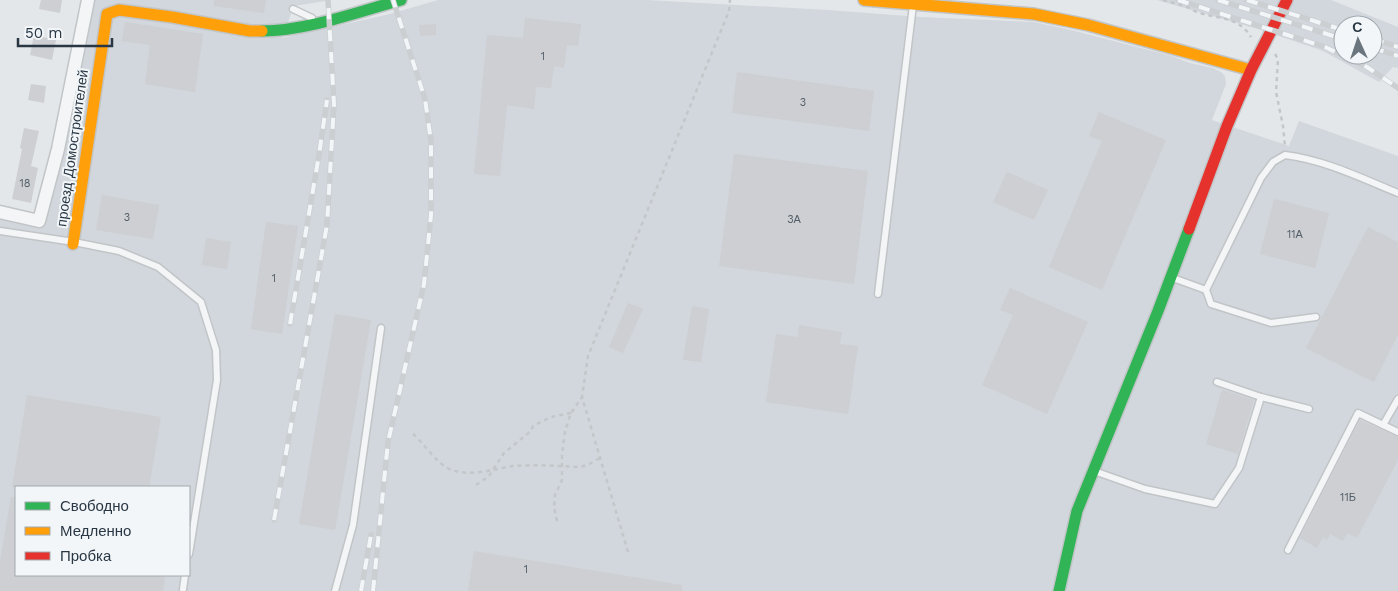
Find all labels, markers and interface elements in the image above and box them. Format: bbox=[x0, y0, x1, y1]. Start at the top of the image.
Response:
scale bar bbox=[18, 15, 111, 47]
north arrow bbox=[1333, 15, 1383, 65]
text: С bbox=[1352, 19, 1363, 35]
text: 50 m bbox=[25, 24, 62, 42]
house number: 1 bbox=[541, 50, 545, 63]
street label: проезд Домостроителей bbox=[53, 68, 91, 228]
house number: 3 bbox=[800, 96, 806, 109]
house number: 18 bbox=[19, 177, 31, 190]
house number: 3 bbox=[124, 211, 130, 224]
house number: 3А bbox=[787, 213, 802, 226]
house number: 11А bbox=[1287, 228, 1304, 241]
house number: 1 bbox=[272, 272, 276, 285]
legend bbox=[15, 486, 190, 576]
house number: 11Б bbox=[1340, 491, 1356, 504]
text: Свободно bbox=[60, 497, 129, 515]
text: Медленно bbox=[60, 522, 131, 540]
text: Пробка bbox=[60, 547, 112, 565]
house number: 1 bbox=[524, 563, 528, 576]

